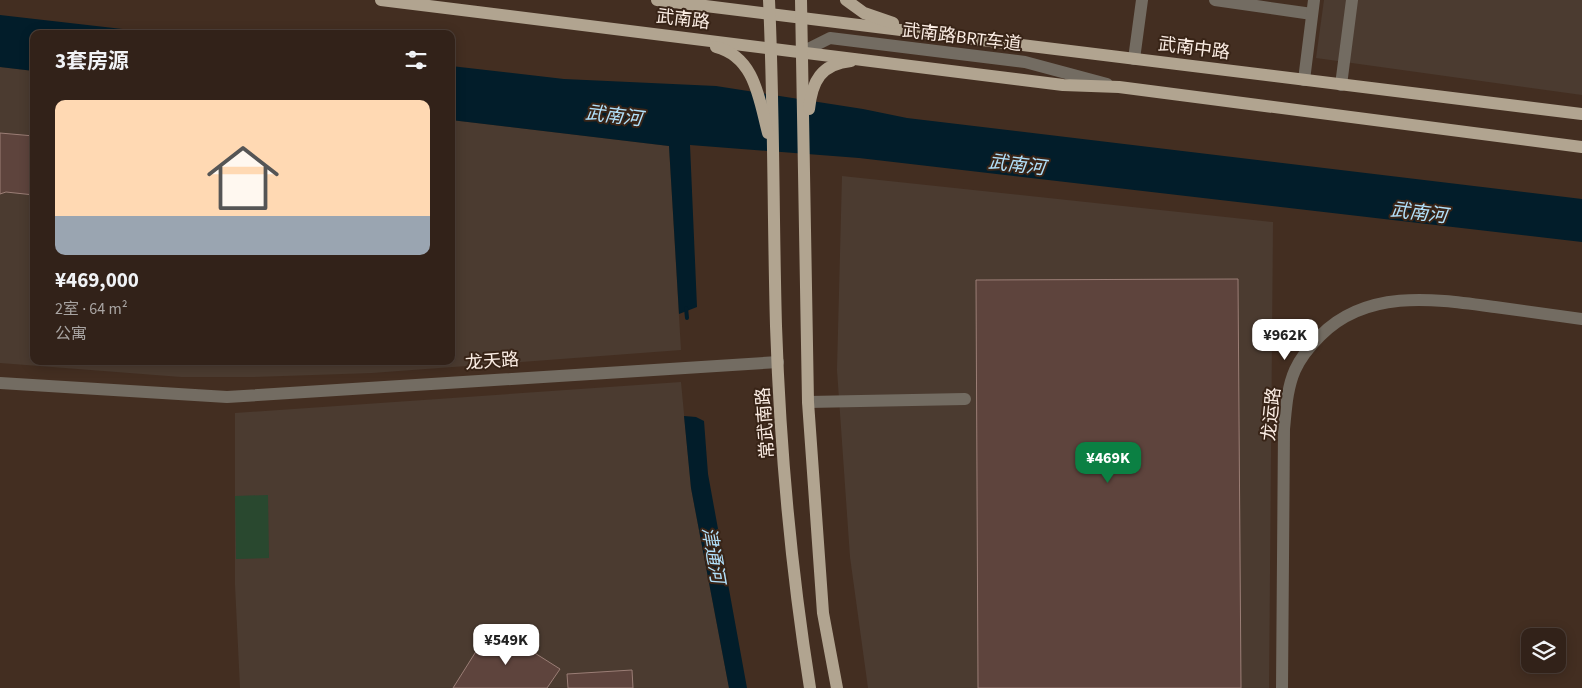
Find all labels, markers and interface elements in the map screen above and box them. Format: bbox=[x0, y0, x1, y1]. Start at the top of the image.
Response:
street label: 武南路 bbox=[655, 4, 711, 35]
street label: 武南路BRT车道 bbox=[901, 18, 1023, 57]
street label: 武南中路 bbox=[1157, 32, 1231, 65]
text: 3套房源 bbox=[55, 46, 129, 76]
icon: filters bbox=[402, 46, 430, 74]
water label: 武南河 bbox=[584, 100, 648, 134]
icon: home bbox=[198, 133, 288, 223]
water label: 武南河 bbox=[987, 149, 1051, 183]
water label: 武南河 bbox=[1389, 197, 1453, 231]
text: ¥469,000 bbox=[55, 265, 139, 295]
text: 2室 · 64 m² bbox=[55, 298, 128, 320]
pin: ¥962K bbox=[1250, 318, 1320, 361]
text: 公寓 bbox=[55, 323, 87, 345]
text: ¥962K bbox=[1263, 324, 1307, 346]
street label: 龙天路 bbox=[464, 347, 520, 376]
street label: 常武南路 bbox=[751, 386, 780, 460]
street label: 龙运路 bbox=[1256, 386, 1287, 442]
pin: ¥469K bbox=[1073, 442, 1143, 484]
text: ¥469K bbox=[1086, 447, 1130, 469]
water label: 津通河 bbox=[694, 525, 731, 590]
pin: ¥549K bbox=[471, 624, 541, 666]
map controls bbox=[1521, 628, 1566, 673]
button: layers bbox=[1521, 628, 1566, 673]
text: ¥549K bbox=[484, 629, 528, 651]

